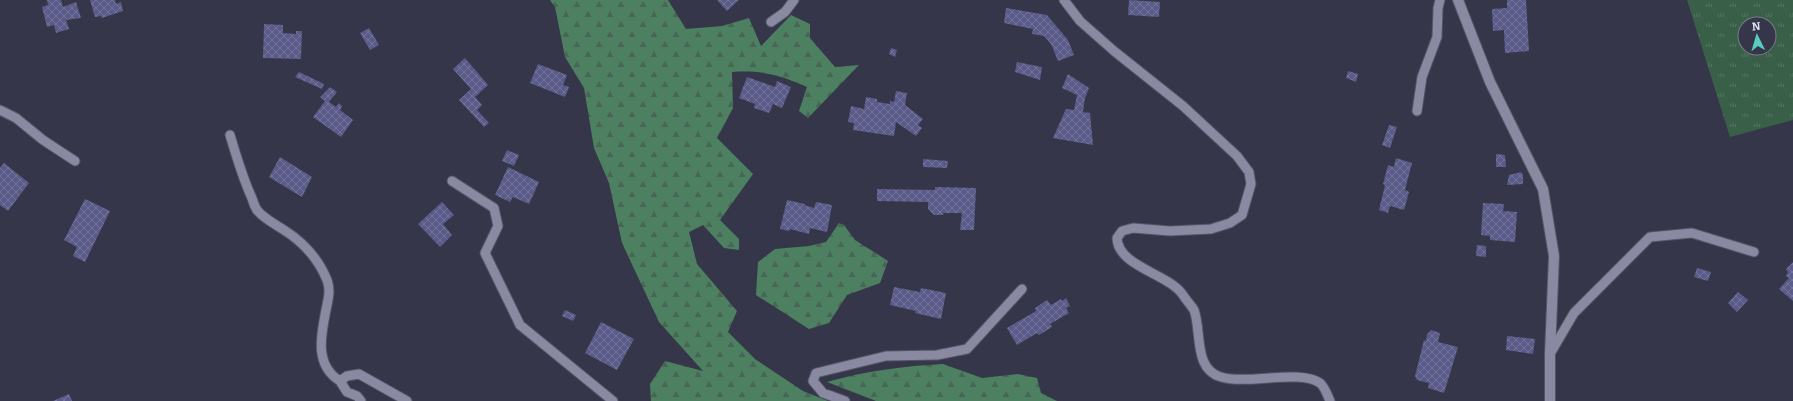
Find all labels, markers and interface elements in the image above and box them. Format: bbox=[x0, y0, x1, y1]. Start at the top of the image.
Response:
north arrow bbox=[1737, 16, 1777, 56]
text: N bbox=[1751, 20, 1761, 33]

